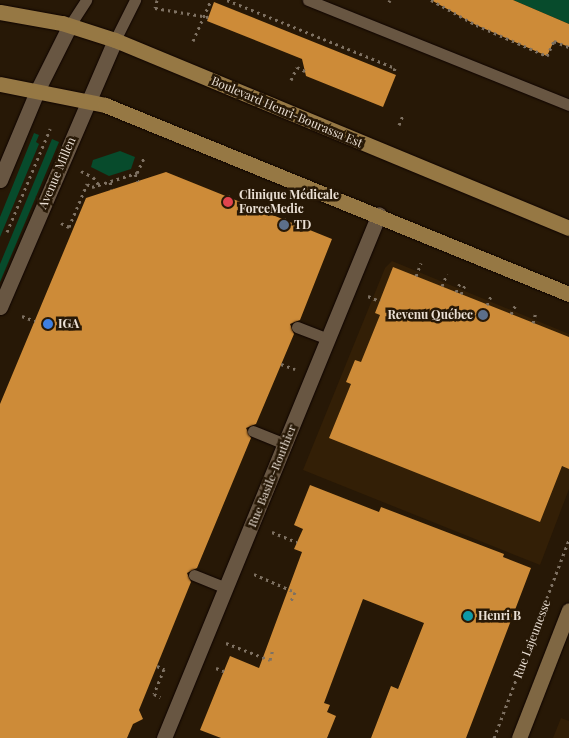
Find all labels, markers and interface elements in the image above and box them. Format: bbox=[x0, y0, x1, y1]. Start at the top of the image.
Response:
street label: Boulevard Henri-Bourassa Est bbox=[209, 74, 365, 150]
street label: Avenue Millen bbox=[35, 135, 79, 211]
place label: Clinique Médicale ForceMedic bbox=[239, 188, 339, 216]
marker: Clinique Médicale ForceMedic bbox=[221, 195, 235, 209]
place label: TD bbox=[294, 218, 311, 232]
marker: TD bbox=[278, 219, 290, 231]
place label: Revenu Québec bbox=[388, 308, 473, 322]
marker: Revenu Québec bbox=[477, 309, 489, 321]
place label: IGA bbox=[58, 317, 79, 331]
marker: IGA bbox=[42, 318, 54, 330]
street label: Rue Basile-Routhier bbox=[245, 423, 299, 529]
street label: Rue Lajeunesse bbox=[510, 598, 554, 680]
place label: Henri B bbox=[478, 609, 521, 623]
marker: Henri B bbox=[462, 610, 474, 622]

